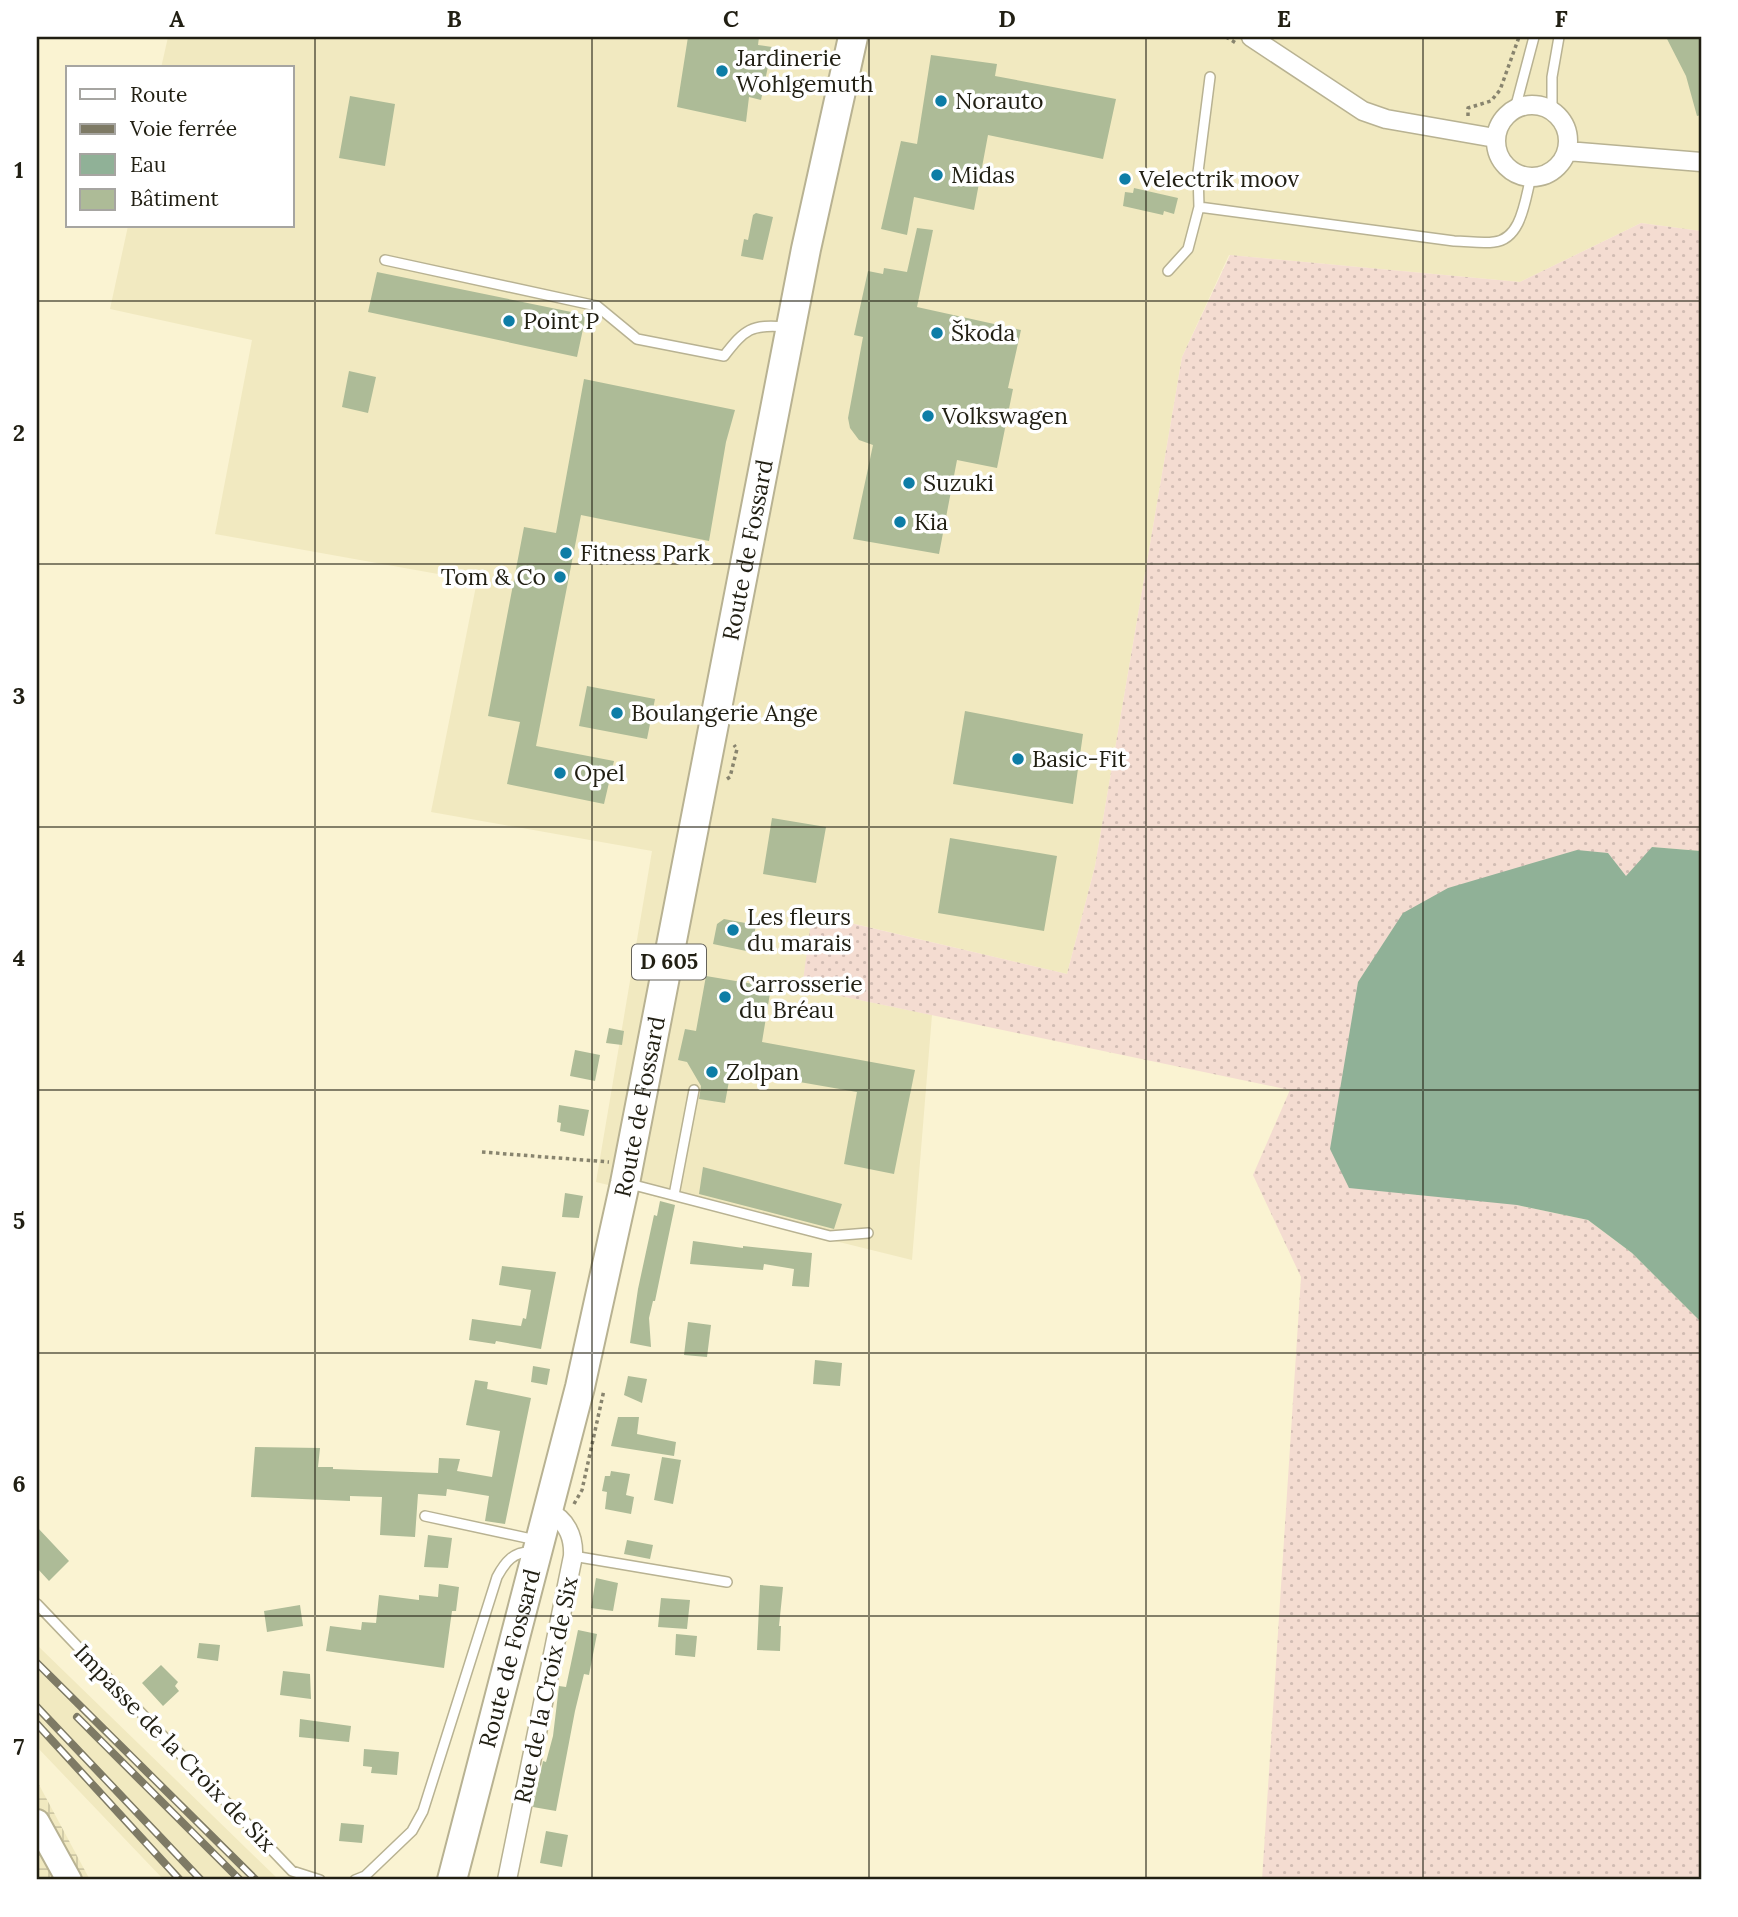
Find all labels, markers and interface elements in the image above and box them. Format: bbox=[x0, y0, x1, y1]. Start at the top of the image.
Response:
text: A bbox=[169, 4, 185, 33]
text: B bbox=[446, 4, 462, 33]
text: C bbox=[723, 4, 739, 33]
text: D bbox=[998, 4, 1016, 33]
text: E bbox=[1277, 4, 1291, 33]
text: F bbox=[1554, 4, 1568, 33]
place label: Jardinerie Wohlgemuth bbox=[735, 43, 874, 98]
marker: Jardinerie Wohlgemuth bbox=[714, 63, 730, 79]
legend bbox=[66, 66, 294, 228]
text: Route bbox=[130, 81, 187, 108]
place label: Norauto bbox=[955, 86, 1043, 115]
marker: Norauto bbox=[933, 93, 949, 109]
text: Voie ferrée bbox=[129, 115, 237, 142]
text: Eau bbox=[130, 151, 166, 178]
text: 1 bbox=[14, 155, 24, 184]
place label: Midas bbox=[951, 160, 1015, 189]
place label: Velectrik moov bbox=[1138, 164, 1299, 193]
marker: Midas bbox=[929, 167, 945, 183]
marker: Velectrik moov bbox=[1117, 171, 1133, 187]
text: Bâtiment bbox=[130, 185, 219, 212]
place label: Point P bbox=[523, 306, 599, 335]
marker: Point P bbox=[501, 313, 517, 329]
place label: Škoda bbox=[951, 318, 1015, 347]
marker: Škoda bbox=[929, 325, 945, 341]
place label: Volkswagen bbox=[941, 401, 1068, 430]
marker: Volkswagen bbox=[920, 408, 936, 424]
text: 2 bbox=[13, 418, 25, 447]
street label: Route de Fossard bbox=[715, 457, 779, 643]
place label: Suzuki bbox=[923, 468, 994, 497]
marker: Suzuki bbox=[901, 475, 917, 491]
place label: Kia bbox=[914, 507, 948, 536]
marker: Kia bbox=[892, 514, 908, 530]
place label: Fitness Park bbox=[580, 538, 711, 567]
marker: Fitness Park bbox=[558, 545, 574, 561]
place label: Tom & Co bbox=[441, 562, 546, 591]
marker: Tom & Co bbox=[552, 569, 568, 585]
text: 3 bbox=[13, 681, 25, 710]
place label: Boulangerie Ange bbox=[631, 698, 818, 727]
marker: Boulangerie Ange bbox=[609, 705, 625, 721]
place label: Basic-Fit bbox=[1032, 744, 1127, 773]
marker: Basic-Fit bbox=[1010, 751, 1026, 767]
place label: Opel bbox=[574, 758, 625, 787]
marker: Opel bbox=[552, 765, 568, 781]
place label: Les fleurs du marais bbox=[747, 902, 852, 957]
marker: Les fleurs du marais bbox=[725, 922, 741, 938]
text: 4 bbox=[13, 943, 25, 972]
road number: D 605 bbox=[632, 944, 706, 979]
place label: Carrosserie du Bréau bbox=[739, 969, 863, 1024]
marker: Carrosserie du Bréau bbox=[717, 989, 733, 1005]
street label: Route de Fossard bbox=[607, 1013, 671, 1200]
place label: Zolpan bbox=[726, 1057, 799, 1086]
marker: Zolpan bbox=[704, 1064, 720, 1080]
text: 5 bbox=[13, 1206, 25, 1235]
text: 6 bbox=[12, 1469, 26, 1498]
street label: Route de Fossard bbox=[472, 1565, 546, 1751]
street label: Rue de la Croix de Six bbox=[507, 1574, 584, 1806]
street label: Impasse de la Croix de Six bbox=[68, 1638, 282, 1858]
text: 7 bbox=[14, 1732, 25, 1761]

